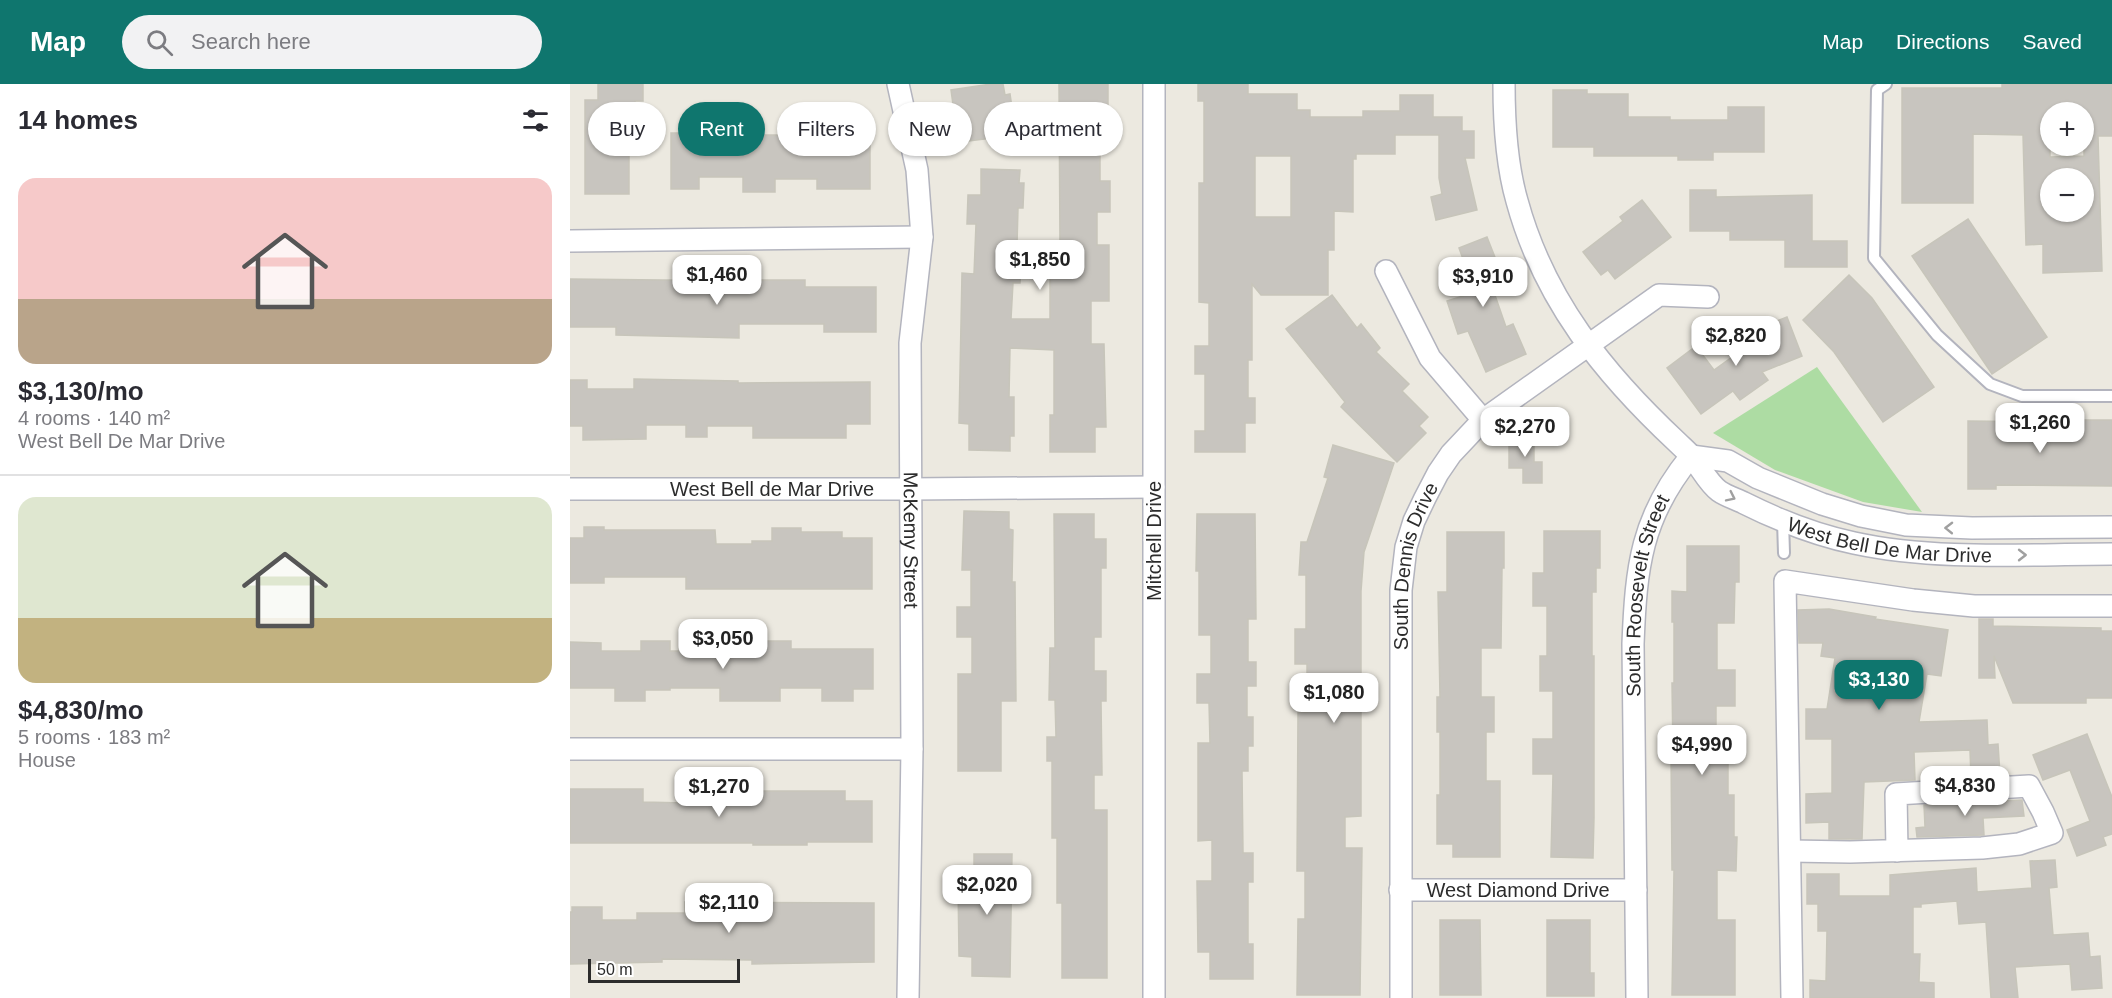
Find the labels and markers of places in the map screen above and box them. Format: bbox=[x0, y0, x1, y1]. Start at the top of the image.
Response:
pin: $1,850 bbox=[991, 240, 1089, 291]
pin: $1,460 bbox=[668, 255, 766, 306]
pin: $3,910 bbox=[1434, 257, 1532, 308]
pin: $2,820 bbox=[1687, 316, 1785, 367]
pin: $1,260 bbox=[1991, 403, 2089, 454]
pin: $2,270 bbox=[1476, 407, 1574, 458]
pin: $3,050 bbox=[674, 619, 772, 670]
pin: $3,130 bbox=[1830, 660, 1928, 711]
pin: $1,080 bbox=[1285, 673, 1383, 724]
pin: $4,990 bbox=[1653, 725, 1751, 776]
pin: $4,830 bbox=[1916, 766, 2014, 817]
pin: $1,270 bbox=[670, 767, 768, 818]
pin: $2,020 bbox=[938, 865, 1036, 916]
pin: $2,110 bbox=[680, 883, 778, 934]

